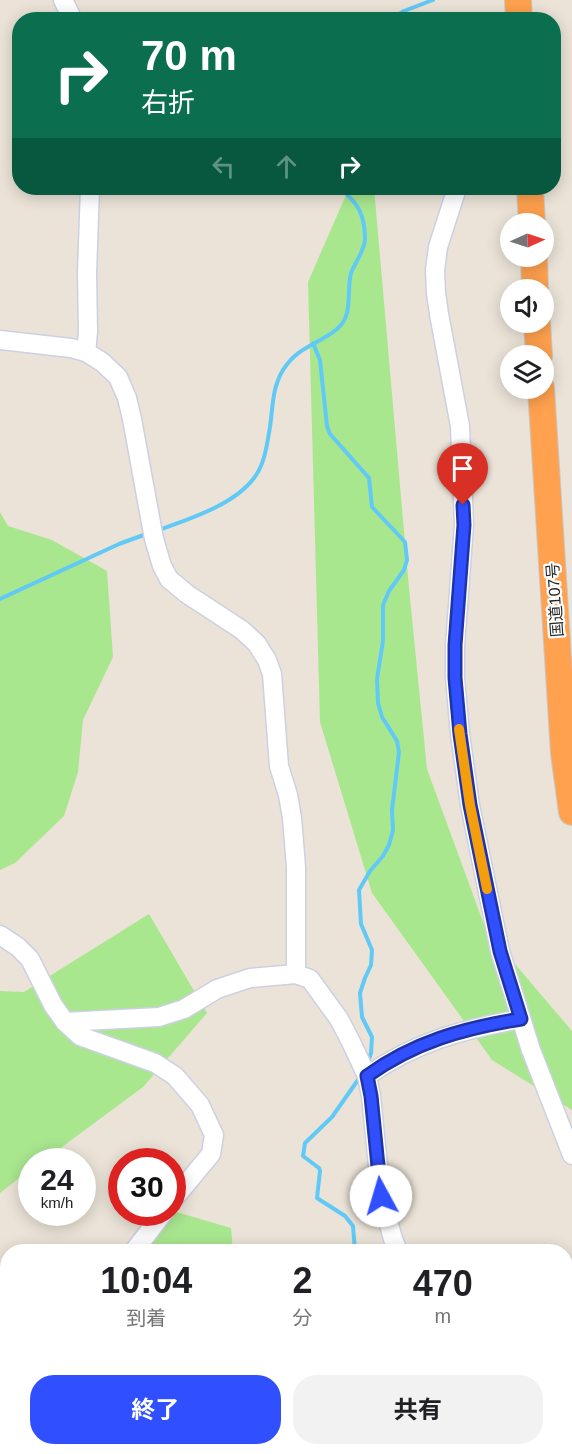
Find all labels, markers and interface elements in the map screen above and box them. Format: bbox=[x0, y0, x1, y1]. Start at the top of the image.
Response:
text: 70 m bbox=[141, 32, 237, 79]
icon: right bbox=[42, 36, 120, 114]
text: 右折 bbox=[141, 88, 195, 118]
icon: left bbox=[207, 150, 240, 183]
icon: ahead bbox=[270, 150, 303, 183]
icon: right bbox=[333, 150, 366, 183]
north arrow bbox=[500, 213, 554, 267]
map controls bbox=[500, 213, 554, 399]
button: sound bbox=[500, 279, 554, 333]
button: layers bbox=[500, 345, 554, 399]
pin bbox=[437, 443, 488, 505]
icon: arrive bbox=[446, 452, 479, 485]
street label: 国道107号 bbox=[544, 562, 566, 638]
speed limit sign: 30 bbox=[108, 1148, 186, 1226]
text: 24 bbox=[40, 1163, 74, 1196]
position arrow bbox=[349, 1164, 413, 1228]
text: km/h bbox=[41, 1194, 73, 1211]
text: 10:04 bbox=[100, 1260, 192, 1301]
text: 2 bbox=[292, 1260, 313, 1301]
text: 470 bbox=[413, 1263, 473, 1304]
text: m bbox=[434, 1305, 451, 1327]
text: 到着 bbox=[126, 1307, 166, 1329]
text: 分 bbox=[293, 1307, 313, 1329]
button: 終了 bbox=[30, 1375, 281, 1444]
button: 共有 bbox=[293, 1375, 543, 1444]

